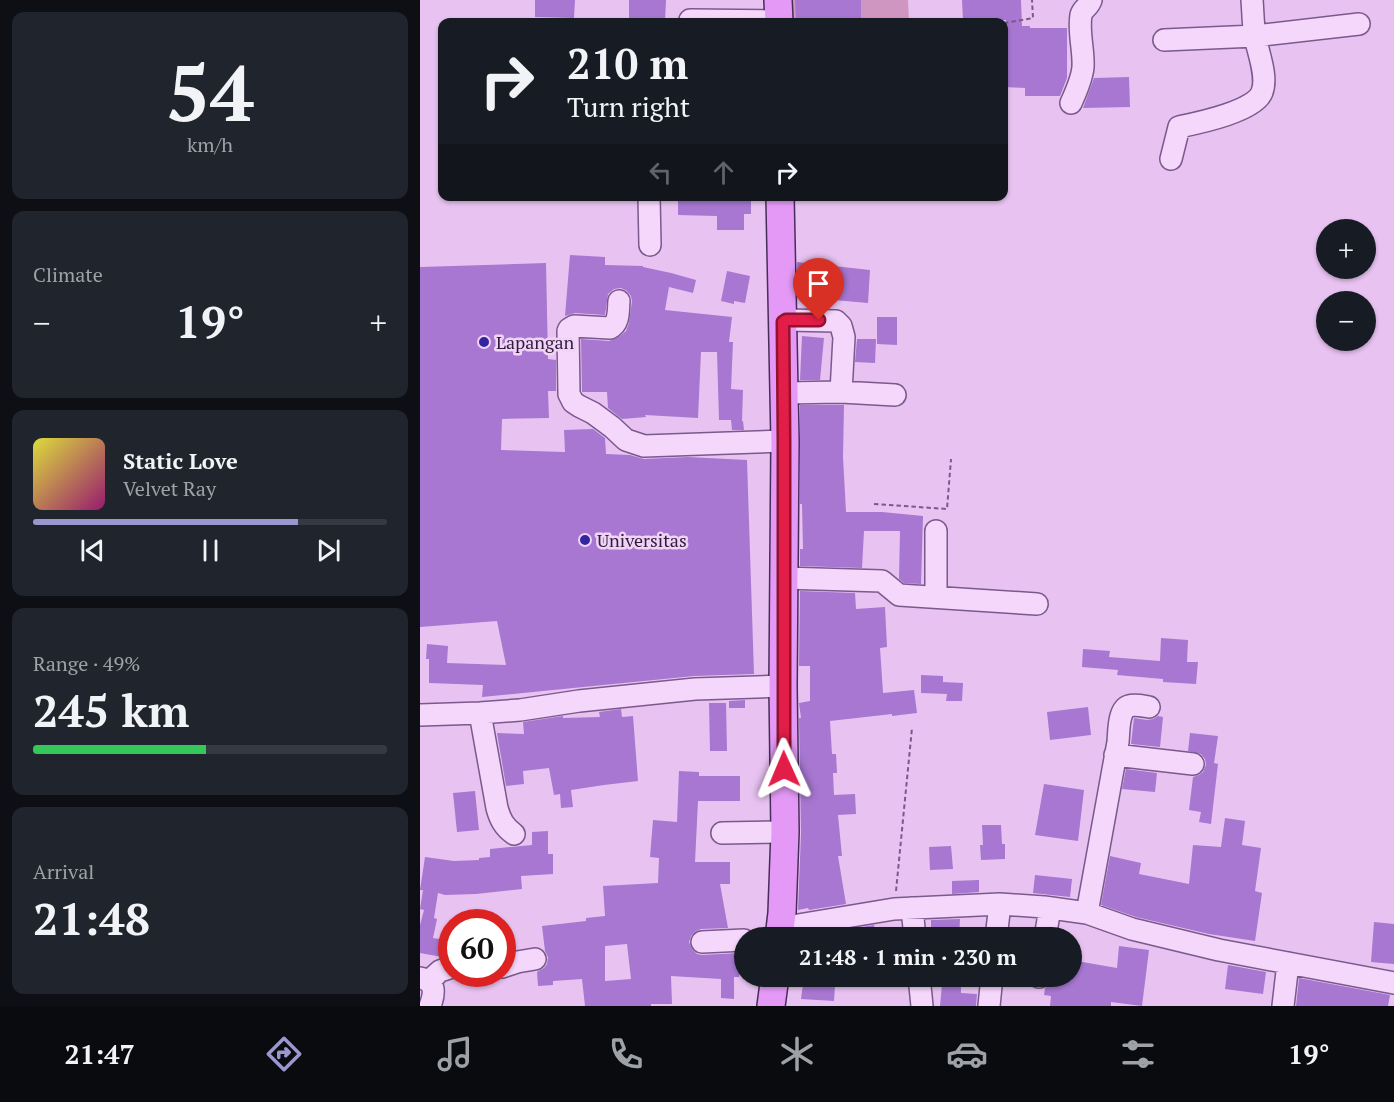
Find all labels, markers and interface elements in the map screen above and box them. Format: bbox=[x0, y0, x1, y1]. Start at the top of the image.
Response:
text: 210 m bbox=[567, 35, 688, 91]
text: 54 bbox=[166, 40, 254, 143]
icon: right bbox=[468, 42, 546, 120]
text: Turn right bbox=[567, 89, 690, 125]
text: km/h bbox=[187, 131, 233, 158]
icon: left bbox=[644, 156, 677, 189]
icon: ahead bbox=[707, 156, 740, 189]
icon: right bbox=[770, 156, 803, 189]
map controls bbox=[1316, 219, 1376, 351]
button: + bbox=[1316, 219, 1376, 279]
pin bbox=[793, 258, 844, 320]
text: Climate bbox=[33, 261, 103, 288]
icon: arrive bbox=[802, 267, 835, 300]
text: 19° bbox=[175, 291, 245, 351]
button: − bbox=[1316, 291, 1376, 351]
text: − bbox=[33, 301, 51, 344]
text: + bbox=[369, 301, 387, 344]
place label: Lapangan bbox=[496, 330, 574, 354]
marker: Lapangan bbox=[477, 335, 491, 349]
text: Static Love bbox=[123, 446, 238, 475]
text: Velvet Ray bbox=[123, 475, 216, 502]
place label: Universitas bbox=[597, 528, 687, 552]
marker: Universitas bbox=[578, 533, 592, 547]
icon: previous bbox=[76, 534, 109, 567]
icon: pause bbox=[194, 534, 227, 567]
icon: next bbox=[312, 534, 345, 567]
text: Range · 49% bbox=[33, 650, 140, 677]
text: 245 km bbox=[33, 680, 189, 740]
position arrow bbox=[752, 737, 816, 801]
text: Arrival bbox=[33, 858, 94, 885]
text: 21:48 bbox=[33, 888, 150, 948]
speed limit sign: 60 bbox=[438, 909, 516, 987]
text: 21:48 · 1 min · 230 m bbox=[799, 942, 1017, 971]
icon: directions bbox=[263, 1033, 305, 1075]
icon: music bbox=[434, 1033, 476, 1075]
icon: phone bbox=[605, 1033, 647, 1075]
icon: climate bbox=[776, 1033, 818, 1075]
icon: car bbox=[946, 1033, 988, 1075]
icon: filters bbox=[1117, 1033, 1159, 1075]
text: 21:47 bbox=[64, 1036, 135, 1072]
text: 19° bbox=[1288, 1036, 1330, 1072]

